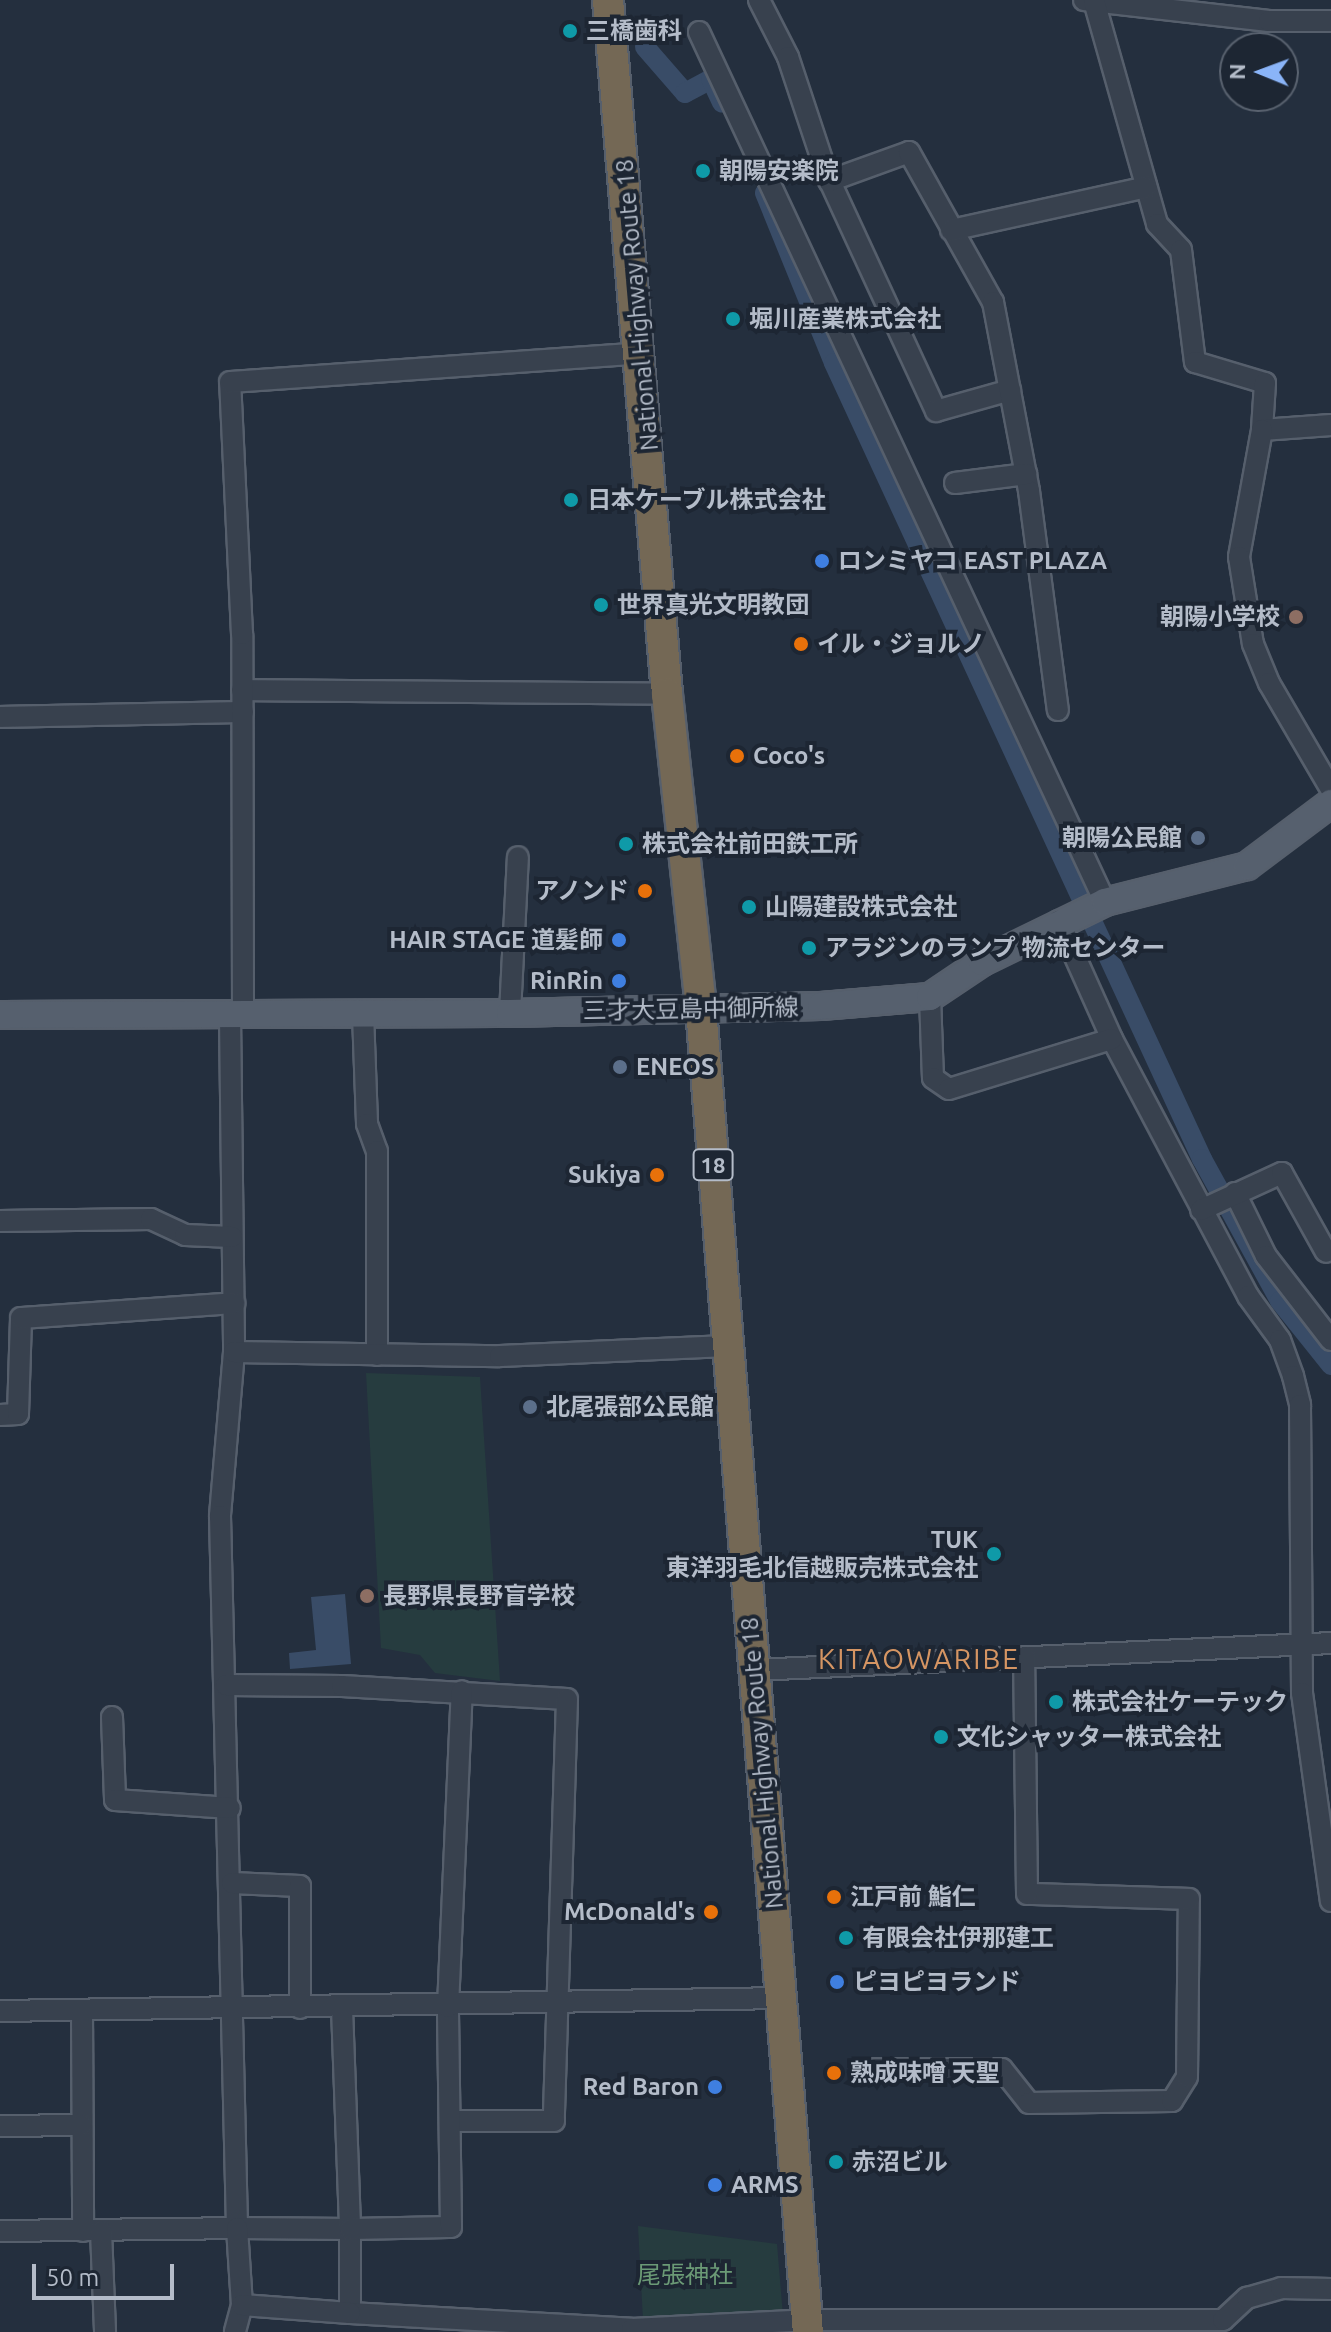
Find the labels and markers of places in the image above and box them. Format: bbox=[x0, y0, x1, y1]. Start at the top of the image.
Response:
place label: 三橋歯科 bbox=[586, 17, 682, 45]
marker: 三橋歯科 bbox=[561, 22, 579, 40]
place label: 朝陽安楽院 bbox=[719, 157, 839, 185]
marker: 朝陽安楽院 bbox=[694, 162, 712, 180]
place label: 堀川産業株式会社 bbox=[749, 305, 941, 333]
marker: 堀川産業株式会社 bbox=[724, 310, 742, 328]
place label: 日本ケーブル株式会社 bbox=[587, 486, 827, 514]
marker: 日本ケーブル株式会社 bbox=[562, 491, 580, 509]
place label: ロンミヤコ EAST PLAZA bbox=[838, 547, 1107, 575]
marker: ロンミヤコ EAST PLAZA bbox=[813, 552, 831, 570]
place label: 世界真光文明教団 bbox=[617, 591, 809, 619]
marker: 世界真光文明教団 bbox=[592, 596, 610, 614]
place label: 朝陽小学校 bbox=[1160, 603, 1280, 631]
marker: 朝陽小学校 bbox=[1287, 608, 1305, 626]
place label: イル・ジョルノ bbox=[817, 630, 985, 658]
marker: イル・ジョルノ bbox=[792, 635, 810, 653]
place label: Coco's bbox=[753, 742, 825, 770]
marker: Coco's bbox=[728, 747, 746, 765]
place label: 朝陽公民館 bbox=[1062, 824, 1182, 852]
marker: 朝陽公民館 bbox=[1189, 829, 1207, 847]
place label: 株式会社前田鉄工所 bbox=[642, 830, 858, 858]
marker: 株式会社前田鉄工所 bbox=[617, 835, 635, 853]
place label: アノンド bbox=[533, 877, 629, 905]
marker: アノンド bbox=[636, 882, 654, 900]
place label: 山陽建設株式会社 bbox=[765, 893, 957, 921]
marker: 山陽建設株式会社 bbox=[740, 898, 758, 916]
place label: HAIR STAGE 道髪師 bbox=[389, 926, 603, 954]
marker: HAIR STAGE 道髪師 bbox=[610, 931, 628, 949]
place label: アラジンのランプ 物流センター bbox=[825, 934, 1167, 962]
marker: アラジンのランプ 物流センター bbox=[800, 939, 818, 957]
place label: RinRin bbox=[530, 967, 603, 995]
marker: RinRin bbox=[610, 972, 628, 990]
place label: ENEOS bbox=[636, 1053, 715, 1081]
marker: ENEOS bbox=[611, 1058, 629, 1076]
place label: Sukiya bbox=[568, 1161, 641, 1189]
marker: Sukiya bbox=[648, 1166, 666, 1184]
place label: 北尾張部公民館 bbox=[546, 1393, 714, 1421]
marker: 北尾張部公民館 bbox=[521, 1398, 539, 1416]
place label: TUK 東洋羽毛北信越販売株式会社 bbox=[666, 1526, 978, 1582]
marker: TUK 東洋羽毛北信越販売株式会社 bbox=[985, 1545, 1003, 1563]
place label: 長野県長野盲学校 bbox=[383, 1582, 575, 1610]
marker: 長野県長野盲学校 bbox=[358, 1587, 376, 1605]
place label: 株式会社ケーテック bbox=[1072, 1688, 1288, 1716]
marker: 株式会社ケーテック bbox=[1047, 1693, 1065, 1711]
place label: 文化シャッター株式会社 bbox=[957, 1723, 1221, 1751]
marker: 文化シャッター株式会社 bbox=[932, 1728, 950, 1746]
place label: 江戸前 鮨仁 bbox=[850, 1883, 976, 1911]
marker: 江戸前 鮨仁 bbox=[825, 1888, 843, 1906]
place label: McDonald's bbox=[564, 1898, 695, 1926]
marker: McDonald's bbox=[702, 1903, 720, 1921]
place label: 有限会社伊那建工 bbox=[862, 1924, 1054, 1952]
marker: 有限会社伊那建工 bbox=[837, 1929, 855, 1947]
place label: ピヨピヨランド bbox=[853, 1968, 1021, 1996]
marker: ピヨピヨランド bbox=[828, 1973, 846, 1991]
place label: 熟成味噌 天聖 bbox=[850, 2059, 1000, 2087]
marker: 熟成味噌 天聖 bbox=[825, 2064, 843, 2082]
place label: Red Baron bbox=[583, 2073, 699, 2101]
marker: Red Baron bbox=[706, 2078, 724, 2096]
place label: 赤沼ビル bbox=[852, 2148, 948, 2176]
marker: 赤沼ビル bbox=[827, 2153, 845, 2171]
place label: ARMS bbox=[731, 2171, 799, 2199]
marker: ARMS bbox=[706, 2176, 724, 2194]

